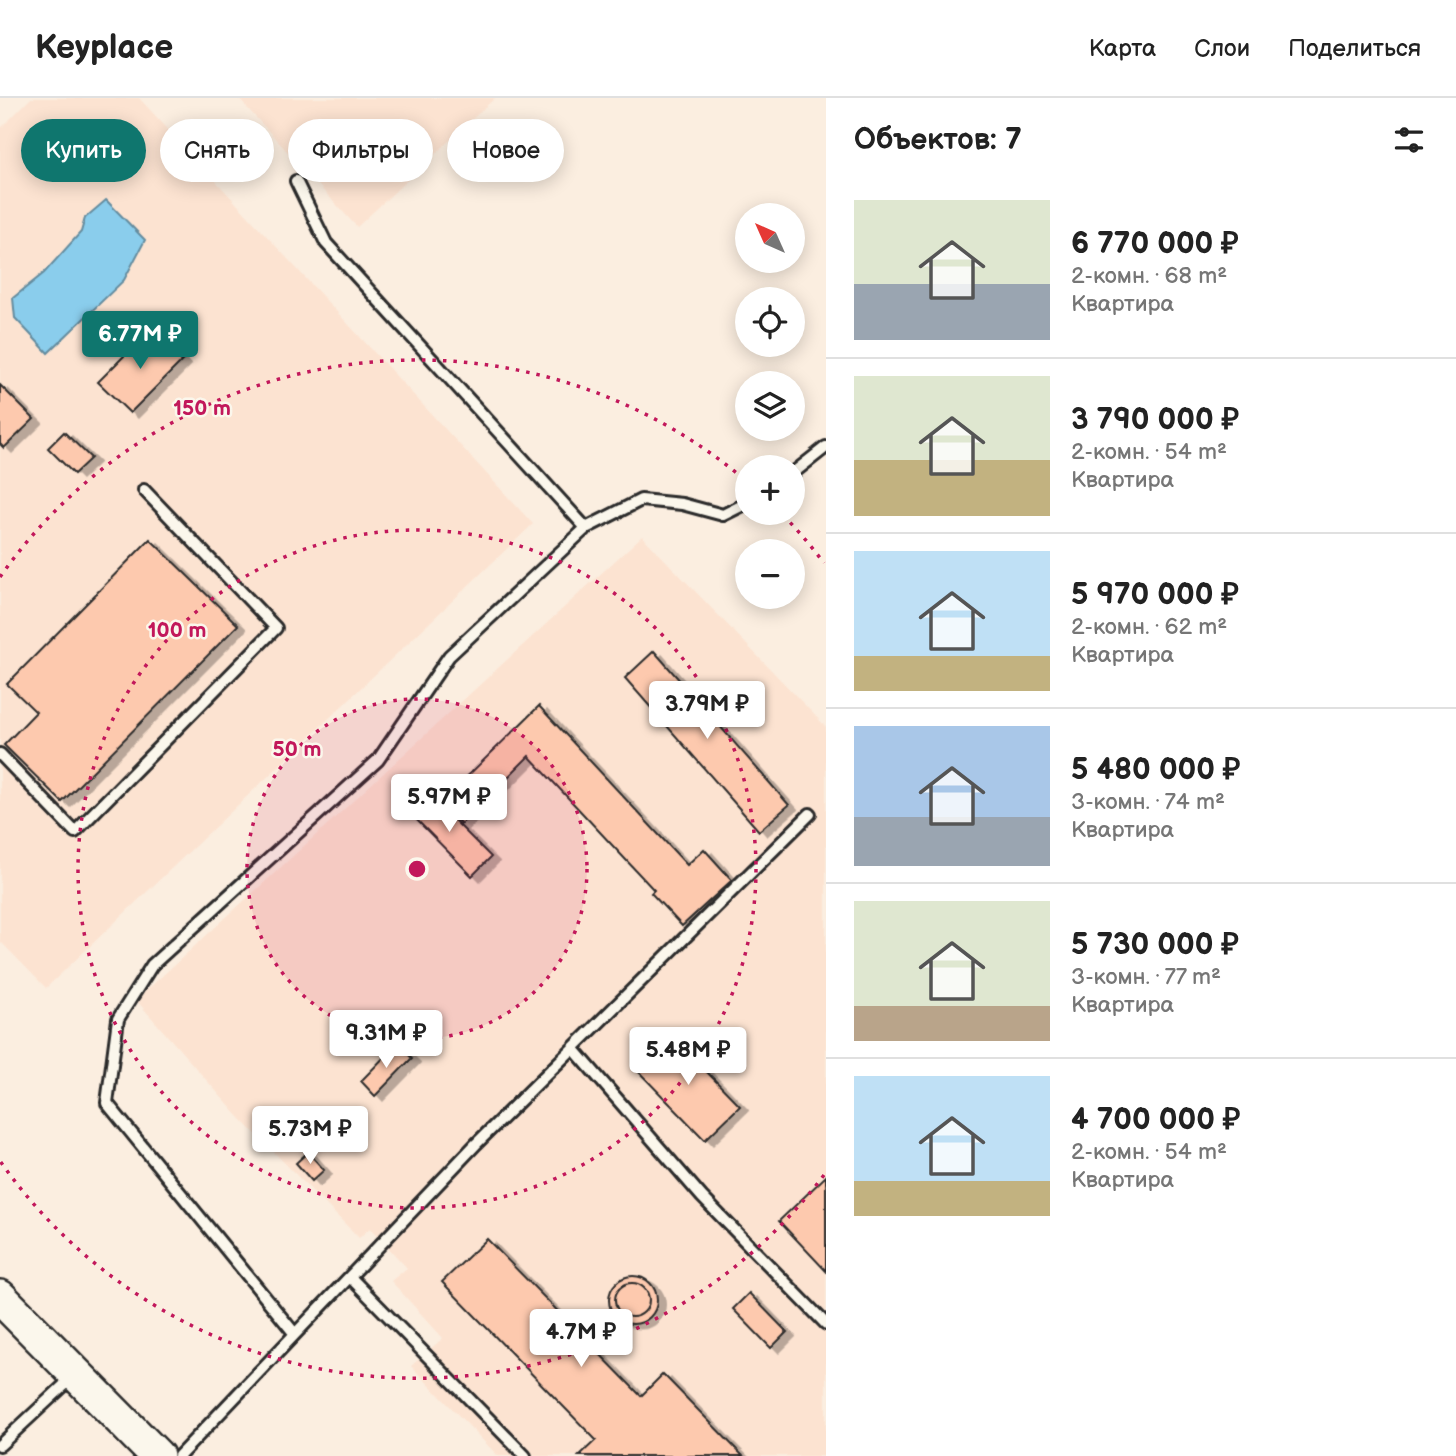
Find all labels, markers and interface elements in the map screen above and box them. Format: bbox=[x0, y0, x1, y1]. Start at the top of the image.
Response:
text: Keyplace bbox=[35, 28, 173, 68]
text: Карта bbox=[1089, 34, 1156, 63]
text: Слои bbox=[1194, 34, 1250, 63]
text: Поделиться bbox=[1288, 34, 1421, 63]
chip: Купить bbox=[21, 119, 146, 182]
chip: Снять bbox=[160, 119, 274, 182]
chip: Фильтры bbox=[288, 119, 433, 182]
chip: Новое bbox=[447, 119, 564, 182]
icon: filters bbox=[1390, 121, 1428, 159]
text: Объектов: 7 bbox=[854, 122, 1022, 158]
north arrow bbox=[735, 203, 805, 273]
map controls bbox=[735, 203, 805, 609]
text: 6 770 000 ₽ bbox=[1071, 226, 1239, 262]
icon: home bbox=[910, 228, 994, 312]
text: 2-комн. · 68 m² bbox=[1071, 262, 1227, 290]
button: locate bbox=[735, 287, 805, 357]
text: Квартира bbox=[1071, 290, 1174, 318]
pin: 6.77M ₽ bbox=[75, 312, 205, 371]
text: 6.77M ₽ bbox=[98, 320, 182, 348]
button: layers bbox=[735, 371, 805, 441]
text: 150 m bbox=[173, 396, 231, 421]
text: 3 790 000 ₽ bbox=[1071, 402, 1239, 438]
icon: home bbox=[910, 404, 994, 488]
text: 2-комн. · 54 m² bbox=[1071, 438, 1227, 466]
button: + bbox=[735, 455, 805, 525]
text: Квартира bbox=[1071, 466, 1174, 494]
button: − bbox=[735, 539, 805, 609]
text: 5 970 000 ₽ bbox=[1071, 577, 1239, 613]
icon: home bbox=[910, 579, 994, 663]
text: 2-комн. · 62 m² bbox=[1071, 613, 1227, 641]
text: 100 m bbox=[148, 618, 206, 643]
text: Квартира bbox=[1071, 641, 1174, 669]
pin: 3.79M ₽ bbox=[642, 682, 772, 741]
text: 3.79M ₽ bbox=[665, 690, 749, 718]
text: 50 m bbox=[273, 737, 321, 762]
text: 5 480 000 ₽ bbox=[1071, 752, 1241, 788]
icon: home bbox=[910, 754, 994, 838]
pin: 5.97M ₽ bbox=[384, 774, 514, 834]
text: 5.97M ₽ bbox=[407, 783, 491, 811]
text: 3-комн. · 74 m² bbox=[1071, 788, 1225, 816]
text: Квартира bbox=[1071, 816, 1174, 844]
centre of rings bbox=[405, 857, 429, 881]
text: 5 730 000 ₽ bbox=[1071, 927, 1239, 963]
icon: home bbox=[910, 929, 994, 1013]
text: 3-комн. · 77 m² bbox=[1071, 963, 1221, 991]
text: Квартира bbox=[1071, 991, 1174, 1019]
pin: 9.31M ₽ bbox=[321, 1010, 451, 1070]
text: 9.31M ₽ bbox=[345, 1019, 427, 1047]
pin: 5.48M ₽ bbox=[623, 1028, 753, 1087]
text: 5.48M ₽ bbox=[645, 1036, 731, 1064]
text: 4 700 000 ₽ bbox=[1071, 1102, 1240, 1138]
icon: home bbox=[910, 1104, 994, 1188]
pin: 5.73M ₽ bbox=[245, 1107, 375, 1166]
text: 5.73M ₽ bbox=[268, 1115, 352, 1143]
text: 2-комн. · 54 m² bbox=[1071, 1138, 1227, 1166]
text: Квартира bbox=[1071, 1166, 1174, 1194]
pin: 4.7M ₽ bbox=[524, 1310, 638, 1369]
text: 4.7M ₽ bbox=[546, 1318, 616, 1346]

